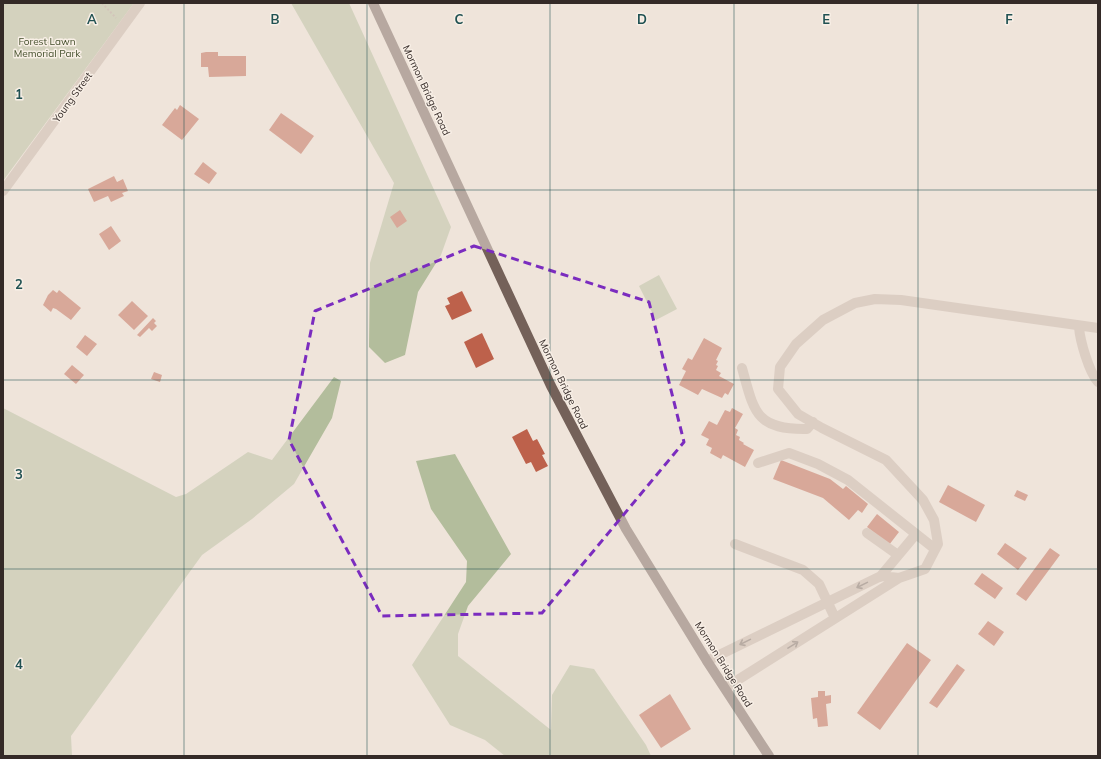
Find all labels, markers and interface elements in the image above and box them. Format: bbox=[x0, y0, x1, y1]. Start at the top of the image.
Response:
text: A bbox=[87, 11, 97, 27]
text: B bbox=[271, 11, 280, 27]
text: C bbox=[455, 11, 464, 27]
text: D bbox=[637, 11, 647, 27]
text: E bbox=[822, 11, 830, 27]
text: F bbox=[1005, 11, 1013, 27]
park label: Forest Lawn Memorial Park bbox=[14, 35, 81, 60]
street label: Mormon Bridge Road bbox=[400, 43, 453, 138]
street label: Young Street bbox=[49, 69, 95, 126]
text: 1 bbox=[15, 86, 23, 102]
text: 2 bbox=[15, 276, 23, 292]
street label: Mormon Bridge Road bbox=[536, 337, 591, 431]
text: 3 bbox=[15, 466, 23, 482]
one-way arrow bbox=[856, 582, 868, 590]
street label: Mormon Bridge Road bbox=[692, 619, 755, 709]
one-way arrow bbox=[739, 639, 751, 647]
one-way arrow bbox=[787, 640, 799, 648]
text: 4 bbox=[15, 656, 23, 672]

